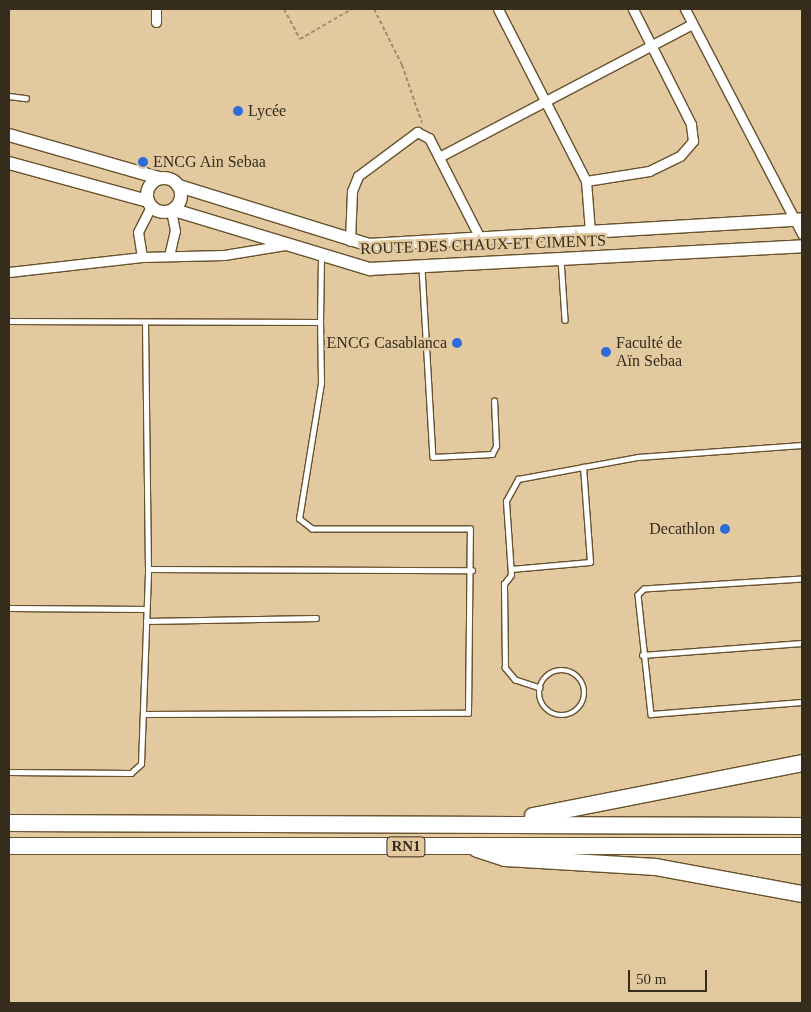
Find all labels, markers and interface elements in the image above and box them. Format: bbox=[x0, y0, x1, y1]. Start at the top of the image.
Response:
place label: Lycée bbox=[248, 101, 290, 121]
marker: Lycée bbox=[232, 105, 244, 117]
place label: ENCG Ain Sebaa bbox=[153, 152, 274, 172]
marker: ENCG Ain Sebaa bbox=[137, 156, 149, 168]
street label: ROUTE DES CHAUX ET CIMENTS bbox=[364, 231, 602, 259]
place label: ENCG Casablanca bbox=[315, 333, 447, 353]
place label: Faculté de Aïn Sebaa bbox=[616, 333, 693, 371]
marker: ENCG Casablanca bbox=[451, 337, 463, 349]
marker: Faculté de Aïn Sebaa bbox=[600, 346, 612, 358]
place label: Decathlon bbox=[638, 519, 715, 539]
marker: Decathlon bbox=[719, 523, 731, 535]
road number: RN1 bbox=[385, 834, 427, 860]
scale bar bbox=[631, 960, 710, 992]
text: 50 m bbox=[636, 971, 666, 987]

